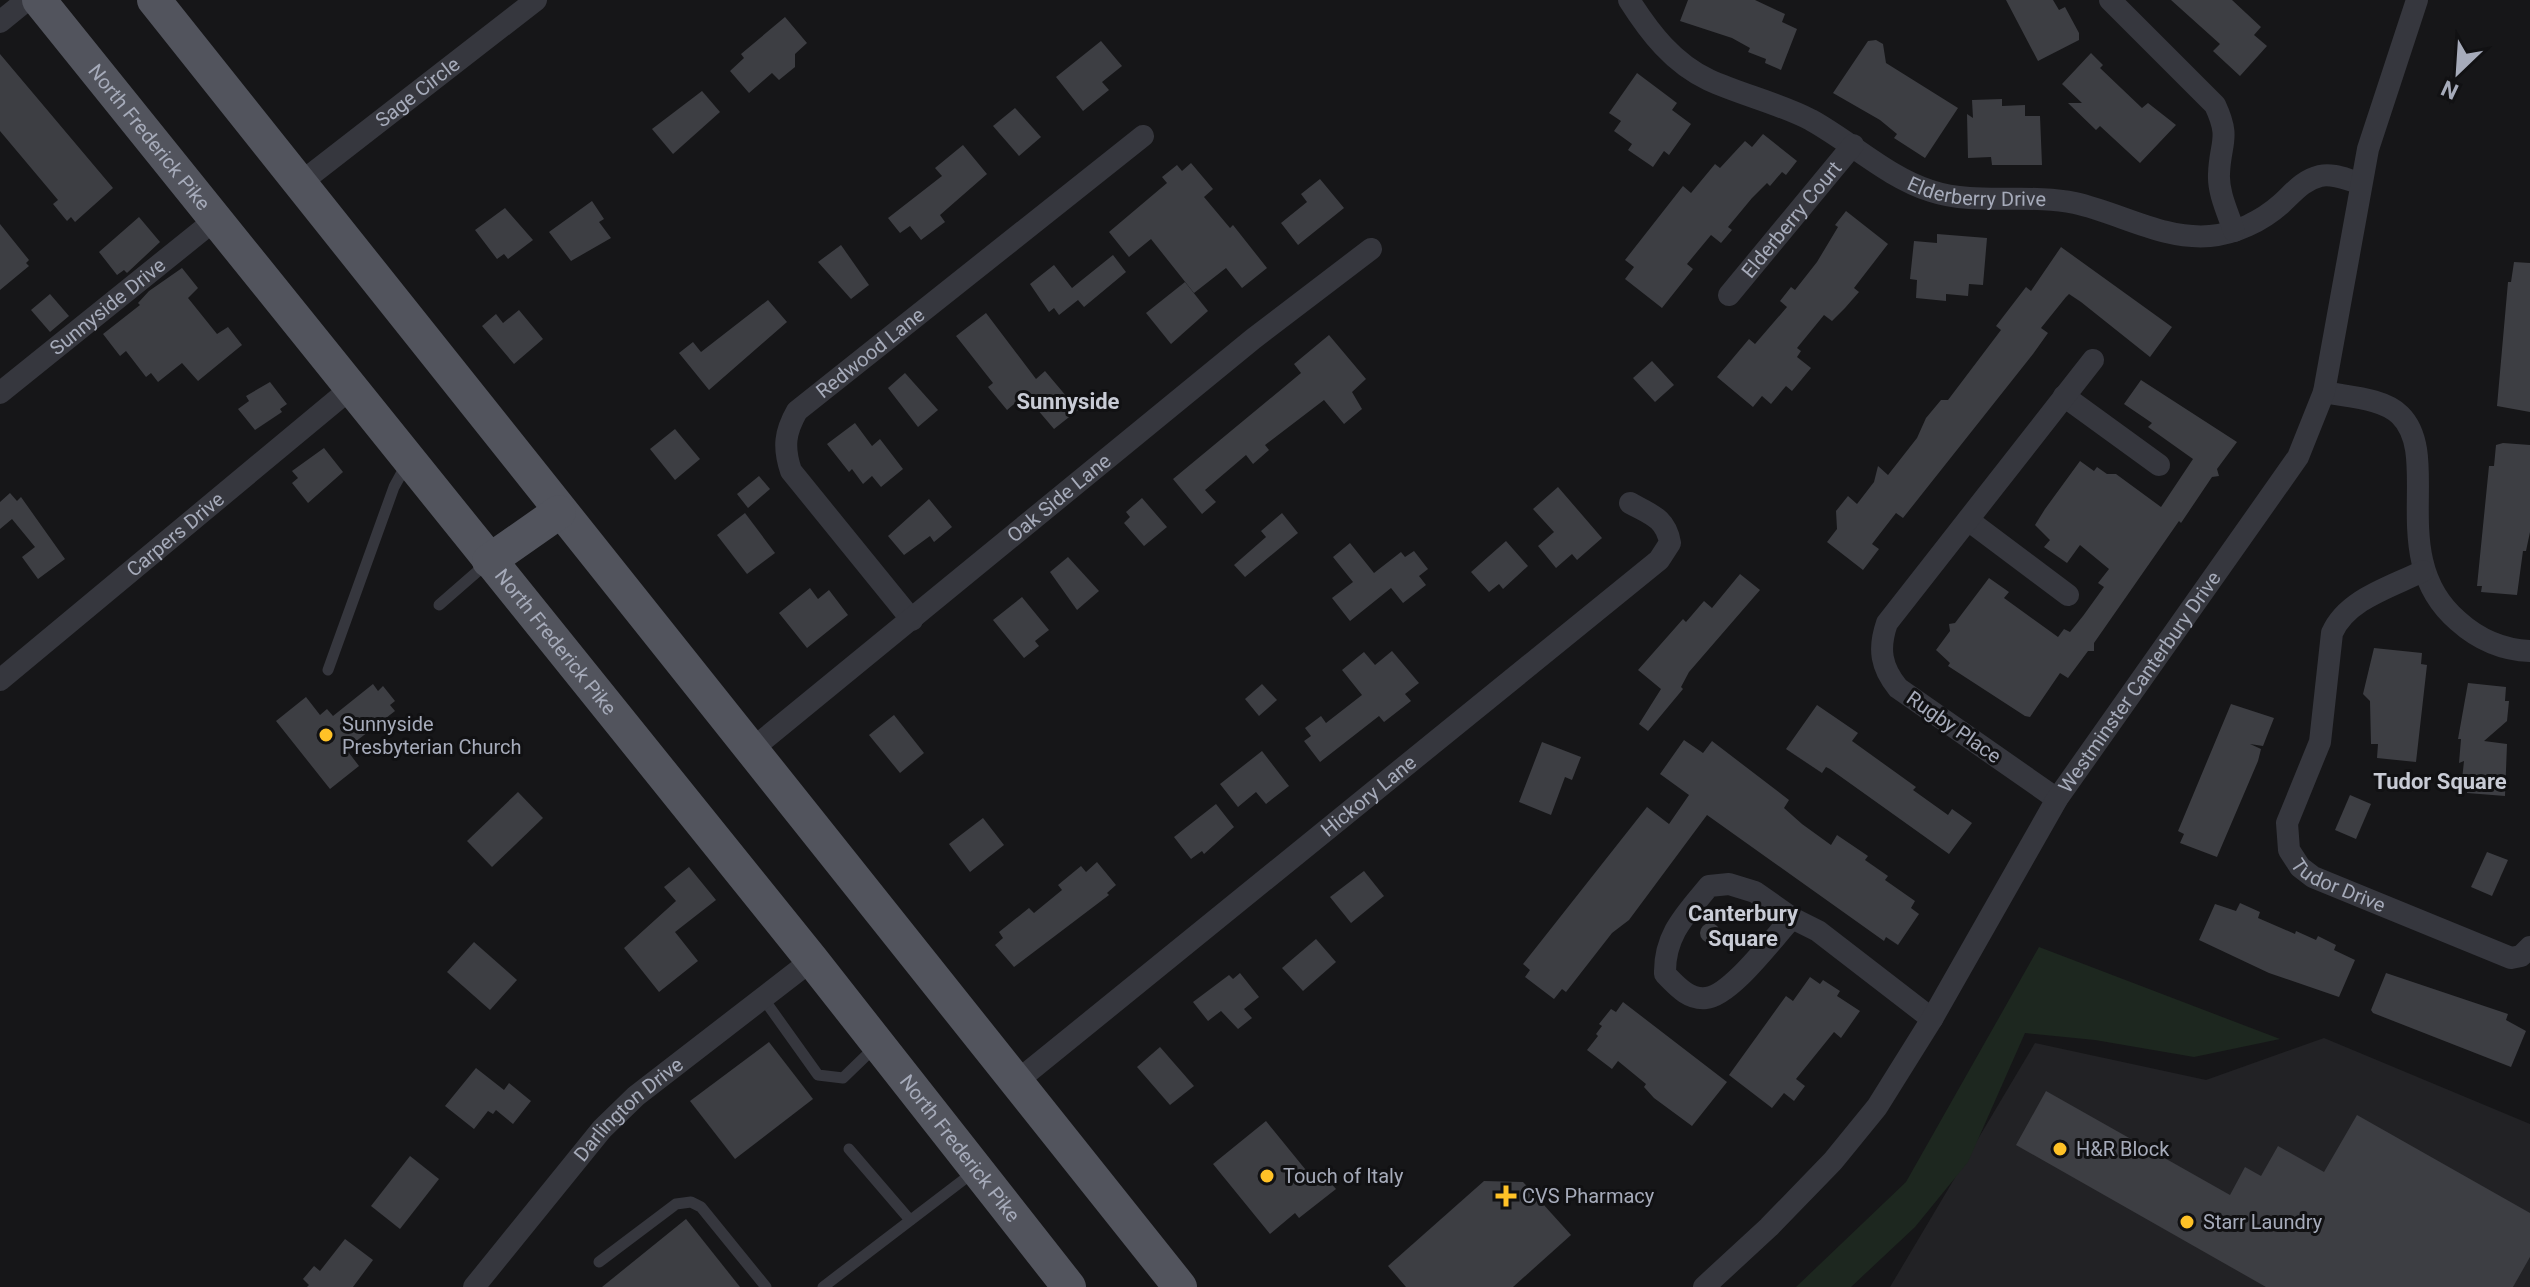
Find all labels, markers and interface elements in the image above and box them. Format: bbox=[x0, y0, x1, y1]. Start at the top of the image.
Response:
north arrow bbox=[2418, 32, 2498, 112]
street label: Sage Circle bbox=[371, 52, 464, 132]
street label: North Frederick Pike bbox=[83, 59, 215, 215]
text: N bbox=[2437, 75, 2462, 104]
street label: Elderberry Court bbox=[1736, 156, 1847, 283]
street label: Elderberry Drive bbox=[1904, 171, 2046, 211]
street label: Sunnyside Drive bbox=[45, 253, 170, 360]
street label: Redwood Lane bbox=[811, 303, 929, 403]
district label: Sunnyside bbox=[1017, 389, 1120, 414]
street label: Oak Side Lane bbox=[1002, 448, 1116, 547]
street label: Carpers Drive bbox=[122, 487, 229, 582]
street label: North Frederick Pike bbox=[490, 564, 622, 720]
street label: Westminster Canterbury Drive bbox=[2053, 567, 2226, 797]
street label: Rugby Place bbox=[1902, 686, 2006, 768]
place label: Sunnyside Presbyterian Church bbox=[342, 712, 522, 759]
marker: Sunnyside Presbyterian Church bbox=[317, 726, 335, 744]
street label: Hickory Lane bbox=[1316, 750, 1421, 842]
district label: Tudor Square bbox=[2373, 769, 2507, 794]
street label: Tudor Drive bbox=[2286, 854, 2389, 917]
district label: Canterbury Square bbox=[1688, 901, 1799, 951]
street label: Darlington Drive bbox=[569, 1052, 688, 1166]
street label: North Frederick Pike bbox=[895, 1070, 1025, 1227]
place label: H&R Block bbox=[2076, 1137, 2170, 1161]
marker: H&R Block bbox=[2051, 1140, 2069, 1158]
place label: Touch of Italy bbox=[1283, 1164, 1404, 1188]
marker: Touch of Italy bbox=[1258, 1167, 1276, 1185]
place label: CVS Pharmacy bbox=[1522, 1184, 1655, 1208]
marker: CVS Pharmacy bbox=[1497, 1187, 1515, 1205]
place label: Starr Laundry bbox=[2203, 1210, 2323, 1234]
marker: Starr Laundry bbox=[2178, 1213, 2196, 1231]

